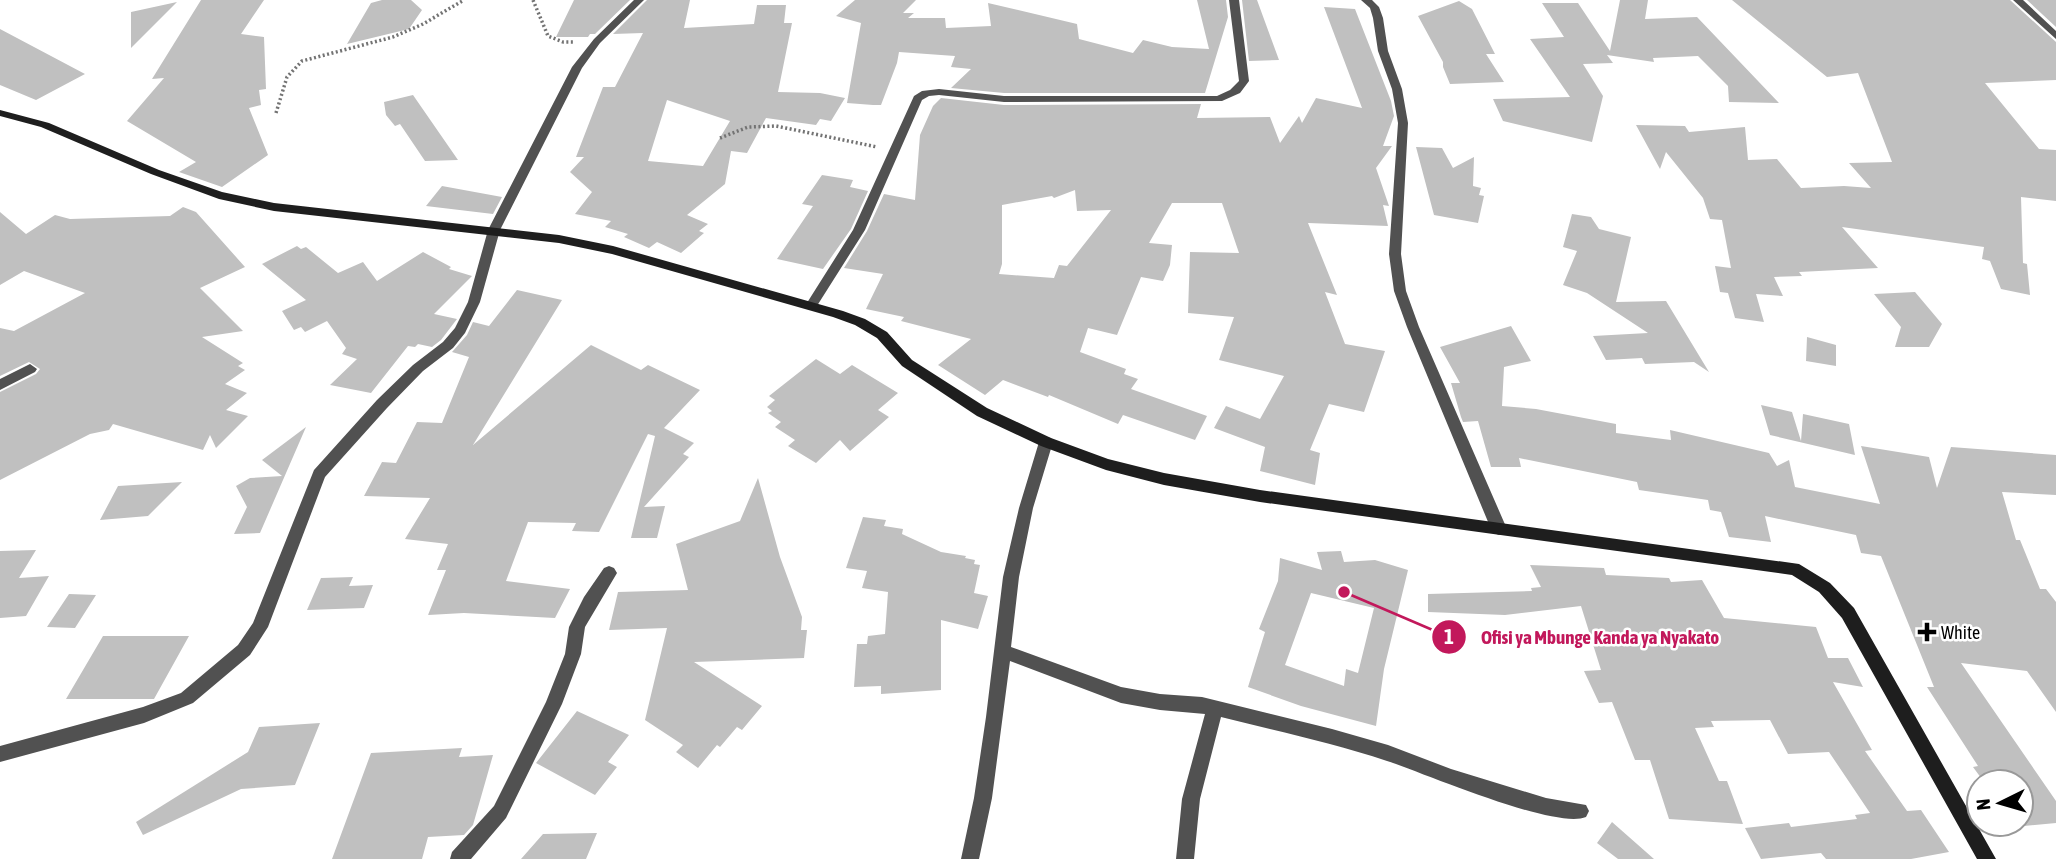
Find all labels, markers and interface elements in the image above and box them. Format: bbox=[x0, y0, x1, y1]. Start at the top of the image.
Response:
callout: Ofisi ya Mbunge Kanda ya Nyakato bbox=[1432, 617, 1733, 657]
place label: White bbox=[1941, 622, 1980, 643]
text: 1 bbox=[1444, 624, 1454, 648]
marker: White bbox=[1919, 624, 1935, 640]
text: Ofisi ya Mbunge Kanda ya Nyakato bbox=[1481, 626, 1719, 648]
north arrow bbox=[1965, 768, 2035, 838]
text: N bbox=[1972, 798, 1995, 811]

